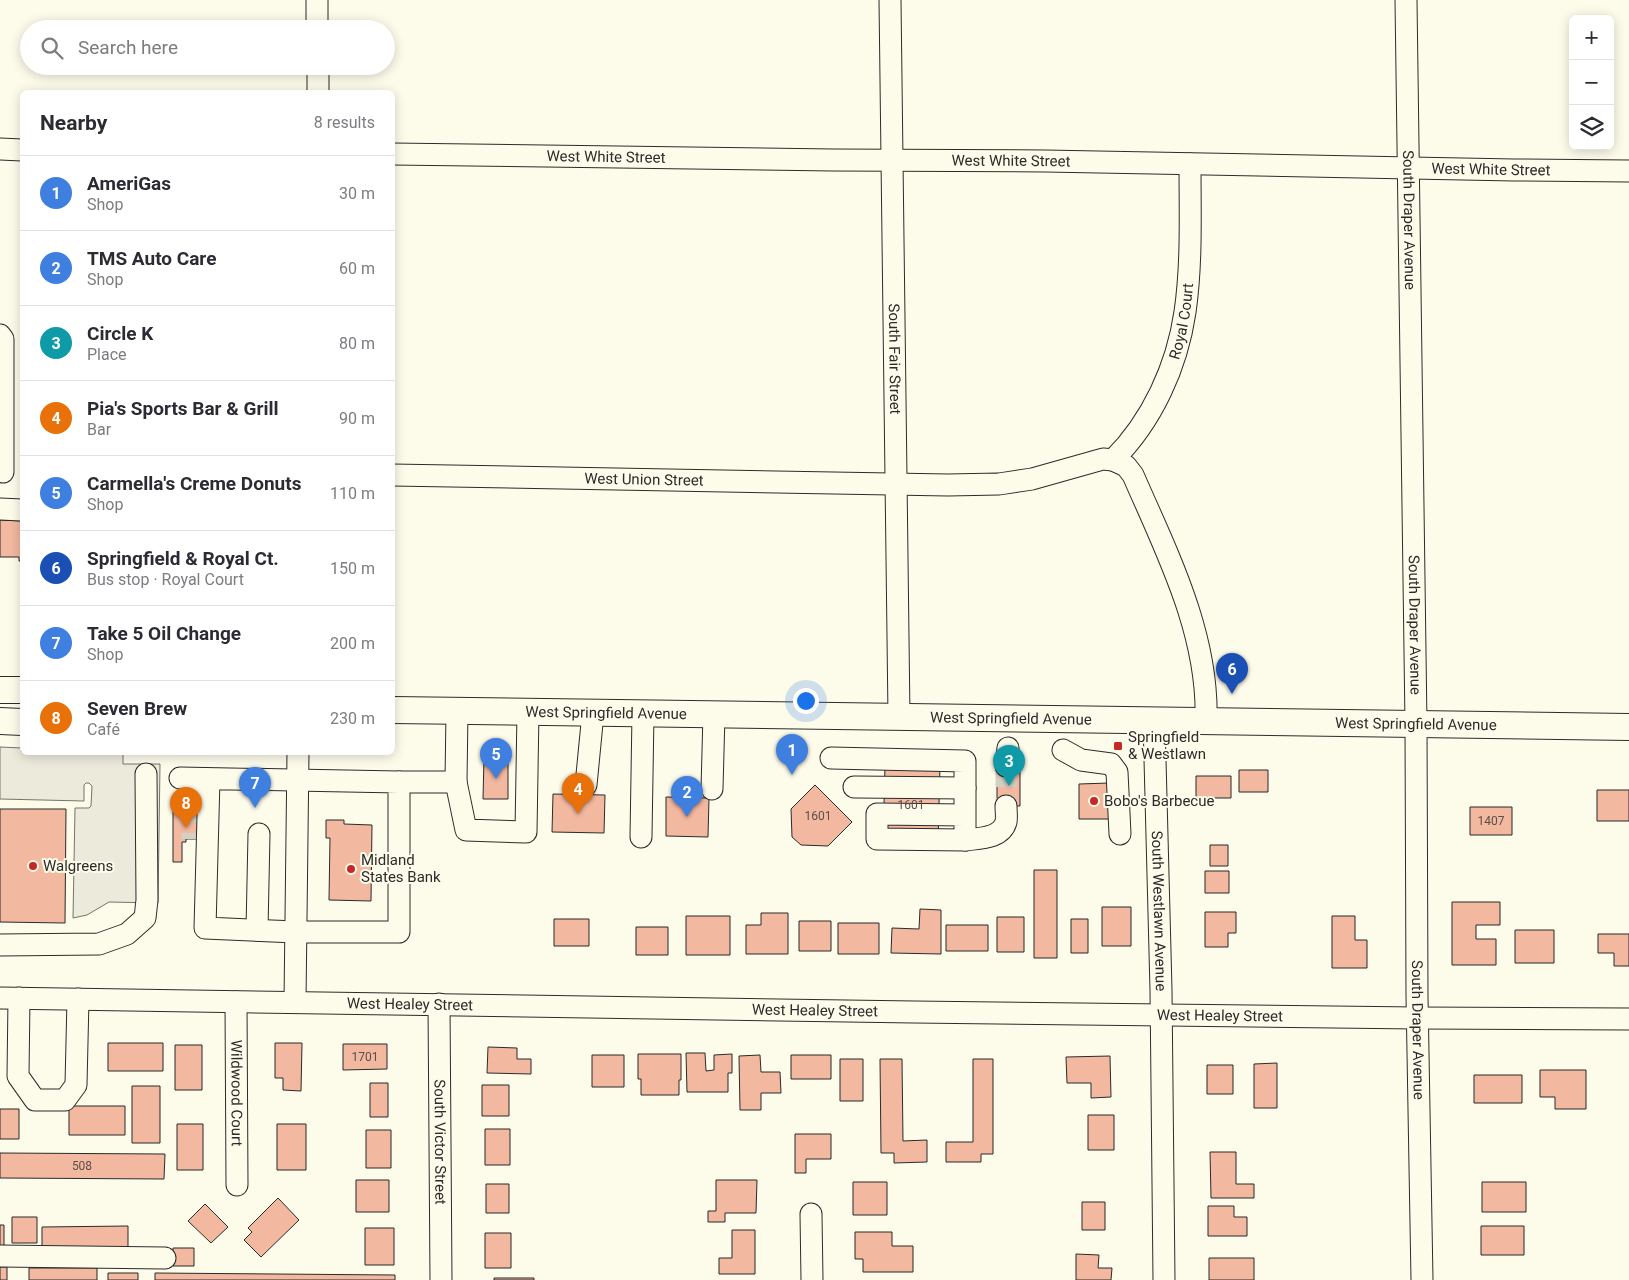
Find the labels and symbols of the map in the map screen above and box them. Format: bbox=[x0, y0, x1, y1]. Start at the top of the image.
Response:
street label: West White Street bbox=[546, 147, 666, 167]
street label: South Draper Avenue bbox=[1399, 150, 1419, 290]
street label: West White Street bbox=[951, 152, 1071, 170]
street label: West White Street bbox=[1431, 159, 1551, 179]
street label: Royal Court bbox=[1165, 282, 1197, 362]
street label: South Fair Street bbox=[885, 303, 904, 415]
street label: West Union Street bbox=[584, 469, 704, 490]
street label: South Draper Avenue bbox=[1405, 555, 1425, 695]
pin: 6 bbox=[1216, 653, 1248, 694]
your location bbox=[793, 688, 819, 714]
street label: West Springfield Avenue bbox=[525, 703, 687, 723]
street label: West Springfield Avenue bbox=[930, 708, 1092, 729]
street label: West Springfield Avenue bbox=[1335, 714, 1497, 734]
place label: Springfield & Westlawn bbox=[1128, 728, 1206, 763]
pin: 1 bbox=[776, 734, 808, 775]
pin: 5 bbox=[480, 738, 512, 779]
marker: Springfield & Westlawn bbox=[1112, 740, 1124, 752]
pin: 3 bbox=[993, 745, 1025, 786]
pin: 7 bbox=[239, 767, 271, 808]
pin: 4 bbox=[562, 773, 594, 814]
pin: 2 bbox=[671, 776, 703, 817]
pin: 8 bbox=[170, 787, 202, 828]
place label: Bobo's Barbecue bbox=[1104, 792, 1214, 810]
marker: Bobo's Barbecue bbox=[1088, 795, 1100, 807]
house number: 1601 bbox=[898, 798, 924, 812]
house number: 1601 bbox=[805, 809, 831, 823]
house number: 1407 bbox=[1478, 814, 1505, 828]
street label: South Westlawn Avenue bbox=[1148, 830, 1170, 992]
place label: Midland States Bank bbox=[361, 851, 441, 886]
place label: Walgreens bbox=[43, 857, 113, 875]
marker: Walgreens bbox=[27, 860, 39, 872]
marker: Midland States Bank bbox=[345, 863, 357, 875]
street label: South Draper Avenue bbox=[1408, 960, 1428, 1100]
street label: West Healey Street bbox=[347, 994, 473, 1014]
street label: West Healey Street bbox=[752, 1001, 878, 1020]
street label: West Healey Street bbox=[1157, 1006, 1283, 1025]
street label: Wildwood Court bbox=[227, 1040, 246, 1146]
house number: 1701 bbox=[352, 1050, 378, 1064]
street label: South Victor Street bbox=[431, 1079, 449, 1205]
house number: 508 bbox=[72, 1159, 92, 1173]

